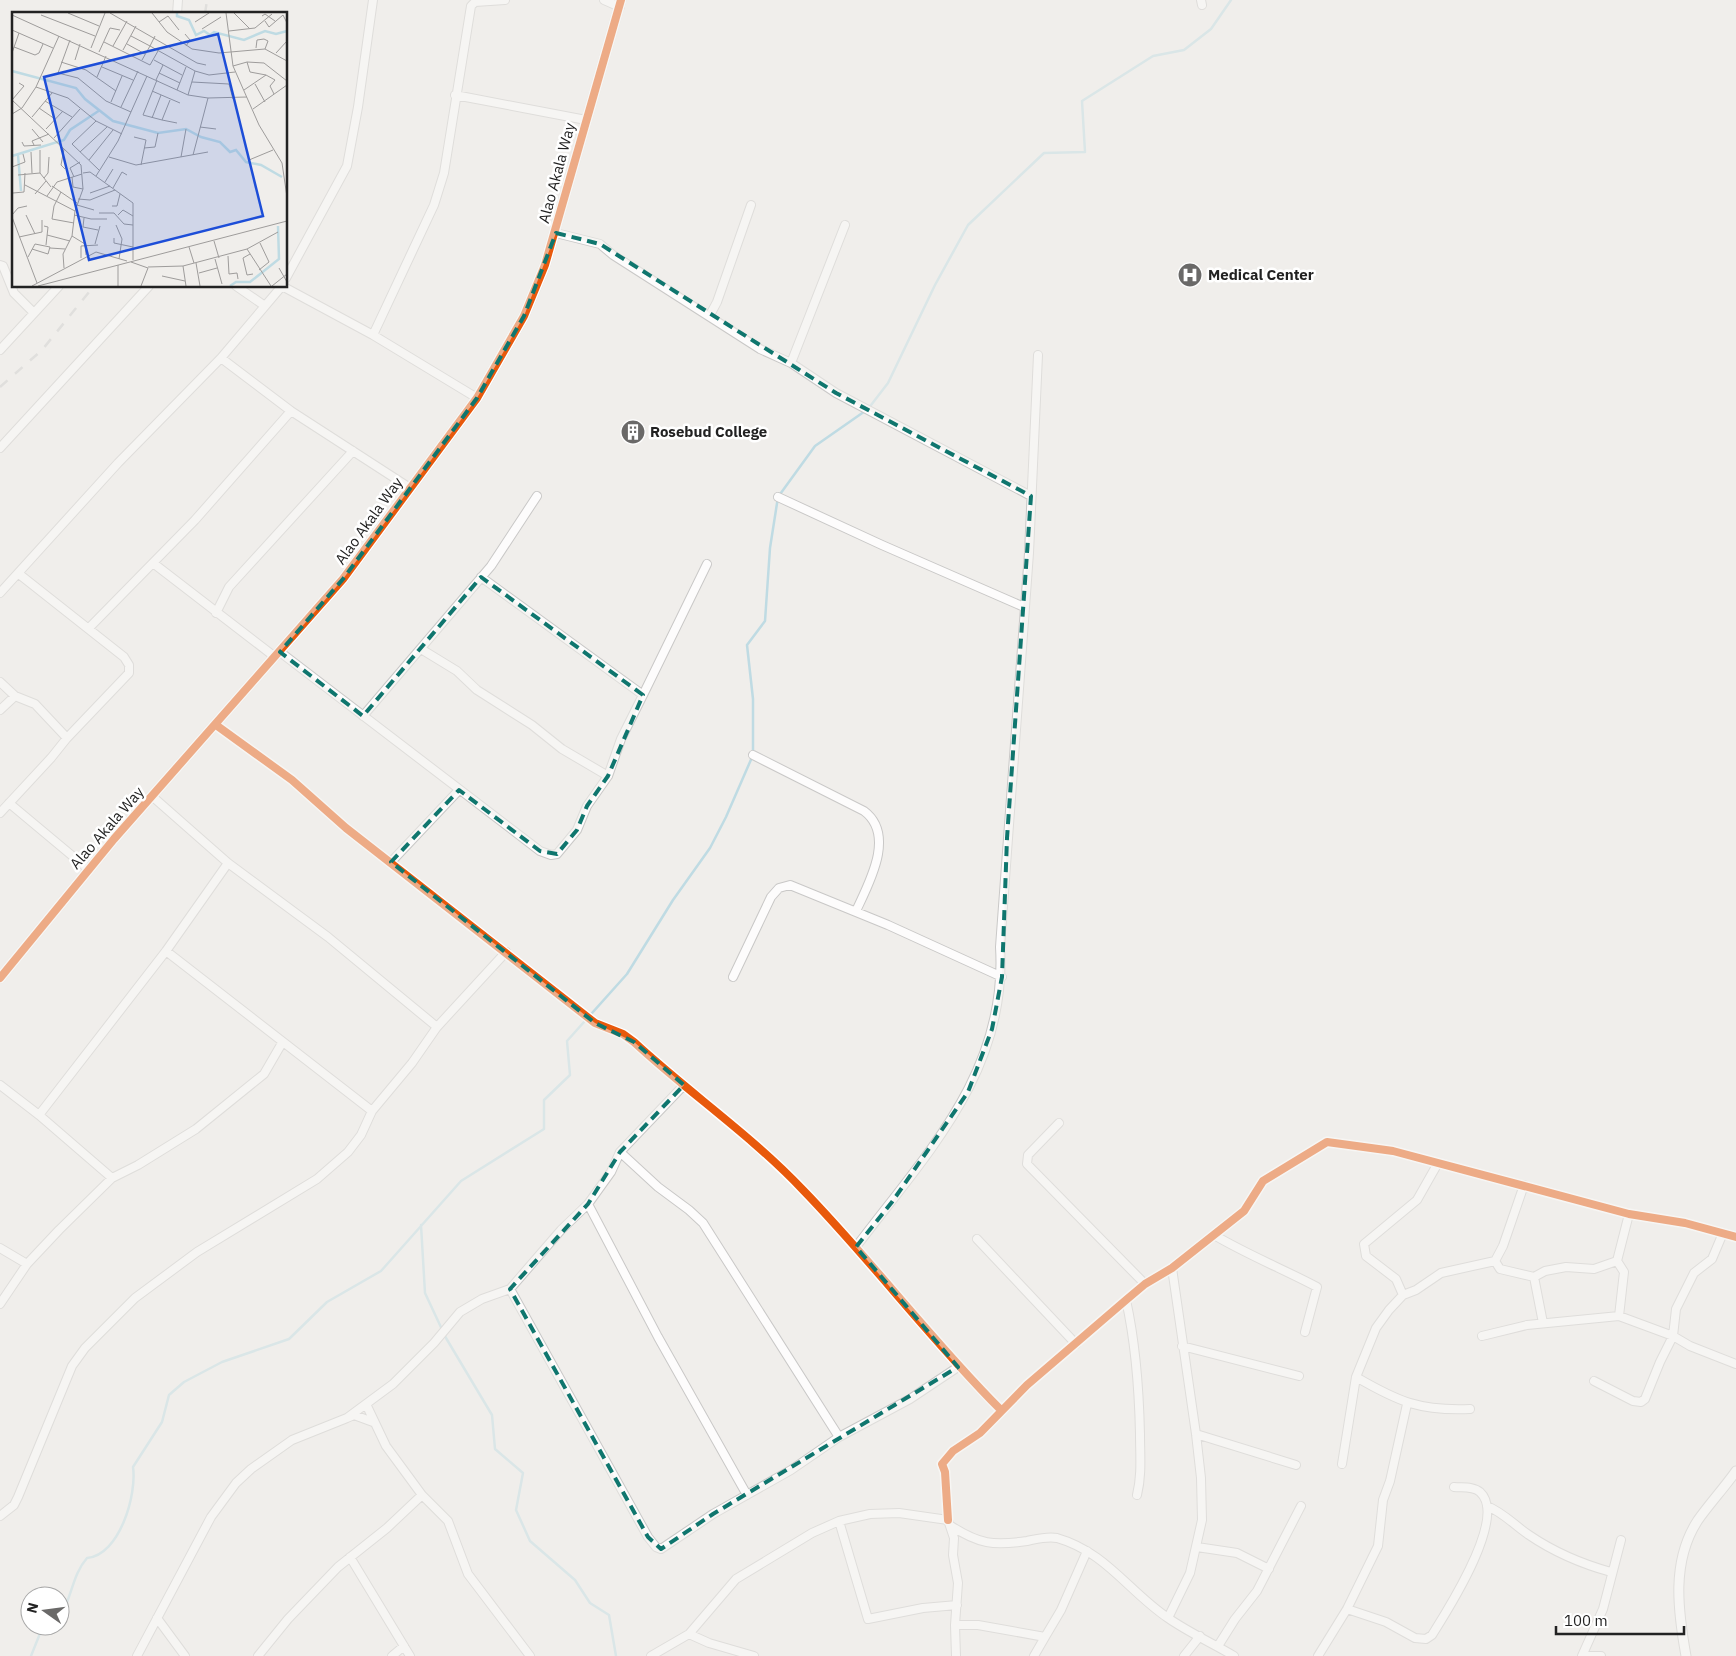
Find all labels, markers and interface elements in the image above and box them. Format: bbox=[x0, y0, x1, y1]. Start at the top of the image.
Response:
inset map bbox=[12, 12, 288, 288]
street label: Alao Akala Way bbox=[534, 120, 579, 225]
hospital icon: Medical Center bbox=[1177, 262, 1203, 288]
place label: Medical Center bbox=[1208, 265, 1314, 284]
building icon: Rosebud College bbox=[620, 419, 646, 445]
place label: Rosebud College bbox=[650, 422, 767, 441]
street label: Alao Akala Way bbox=[331, 473, 407, 568]
street label: Alao Akala Way bbox=[66, 782, 148, 873]
north arrow bbox=[20, 1586, 70, 1636]
text: N bbox=[22, 1601, 42, 1615]
scale bar bbox=[1556, 1604, 1684, 1636]
text: 100 m bbox=[1564, 1611, 1608, 1630]

